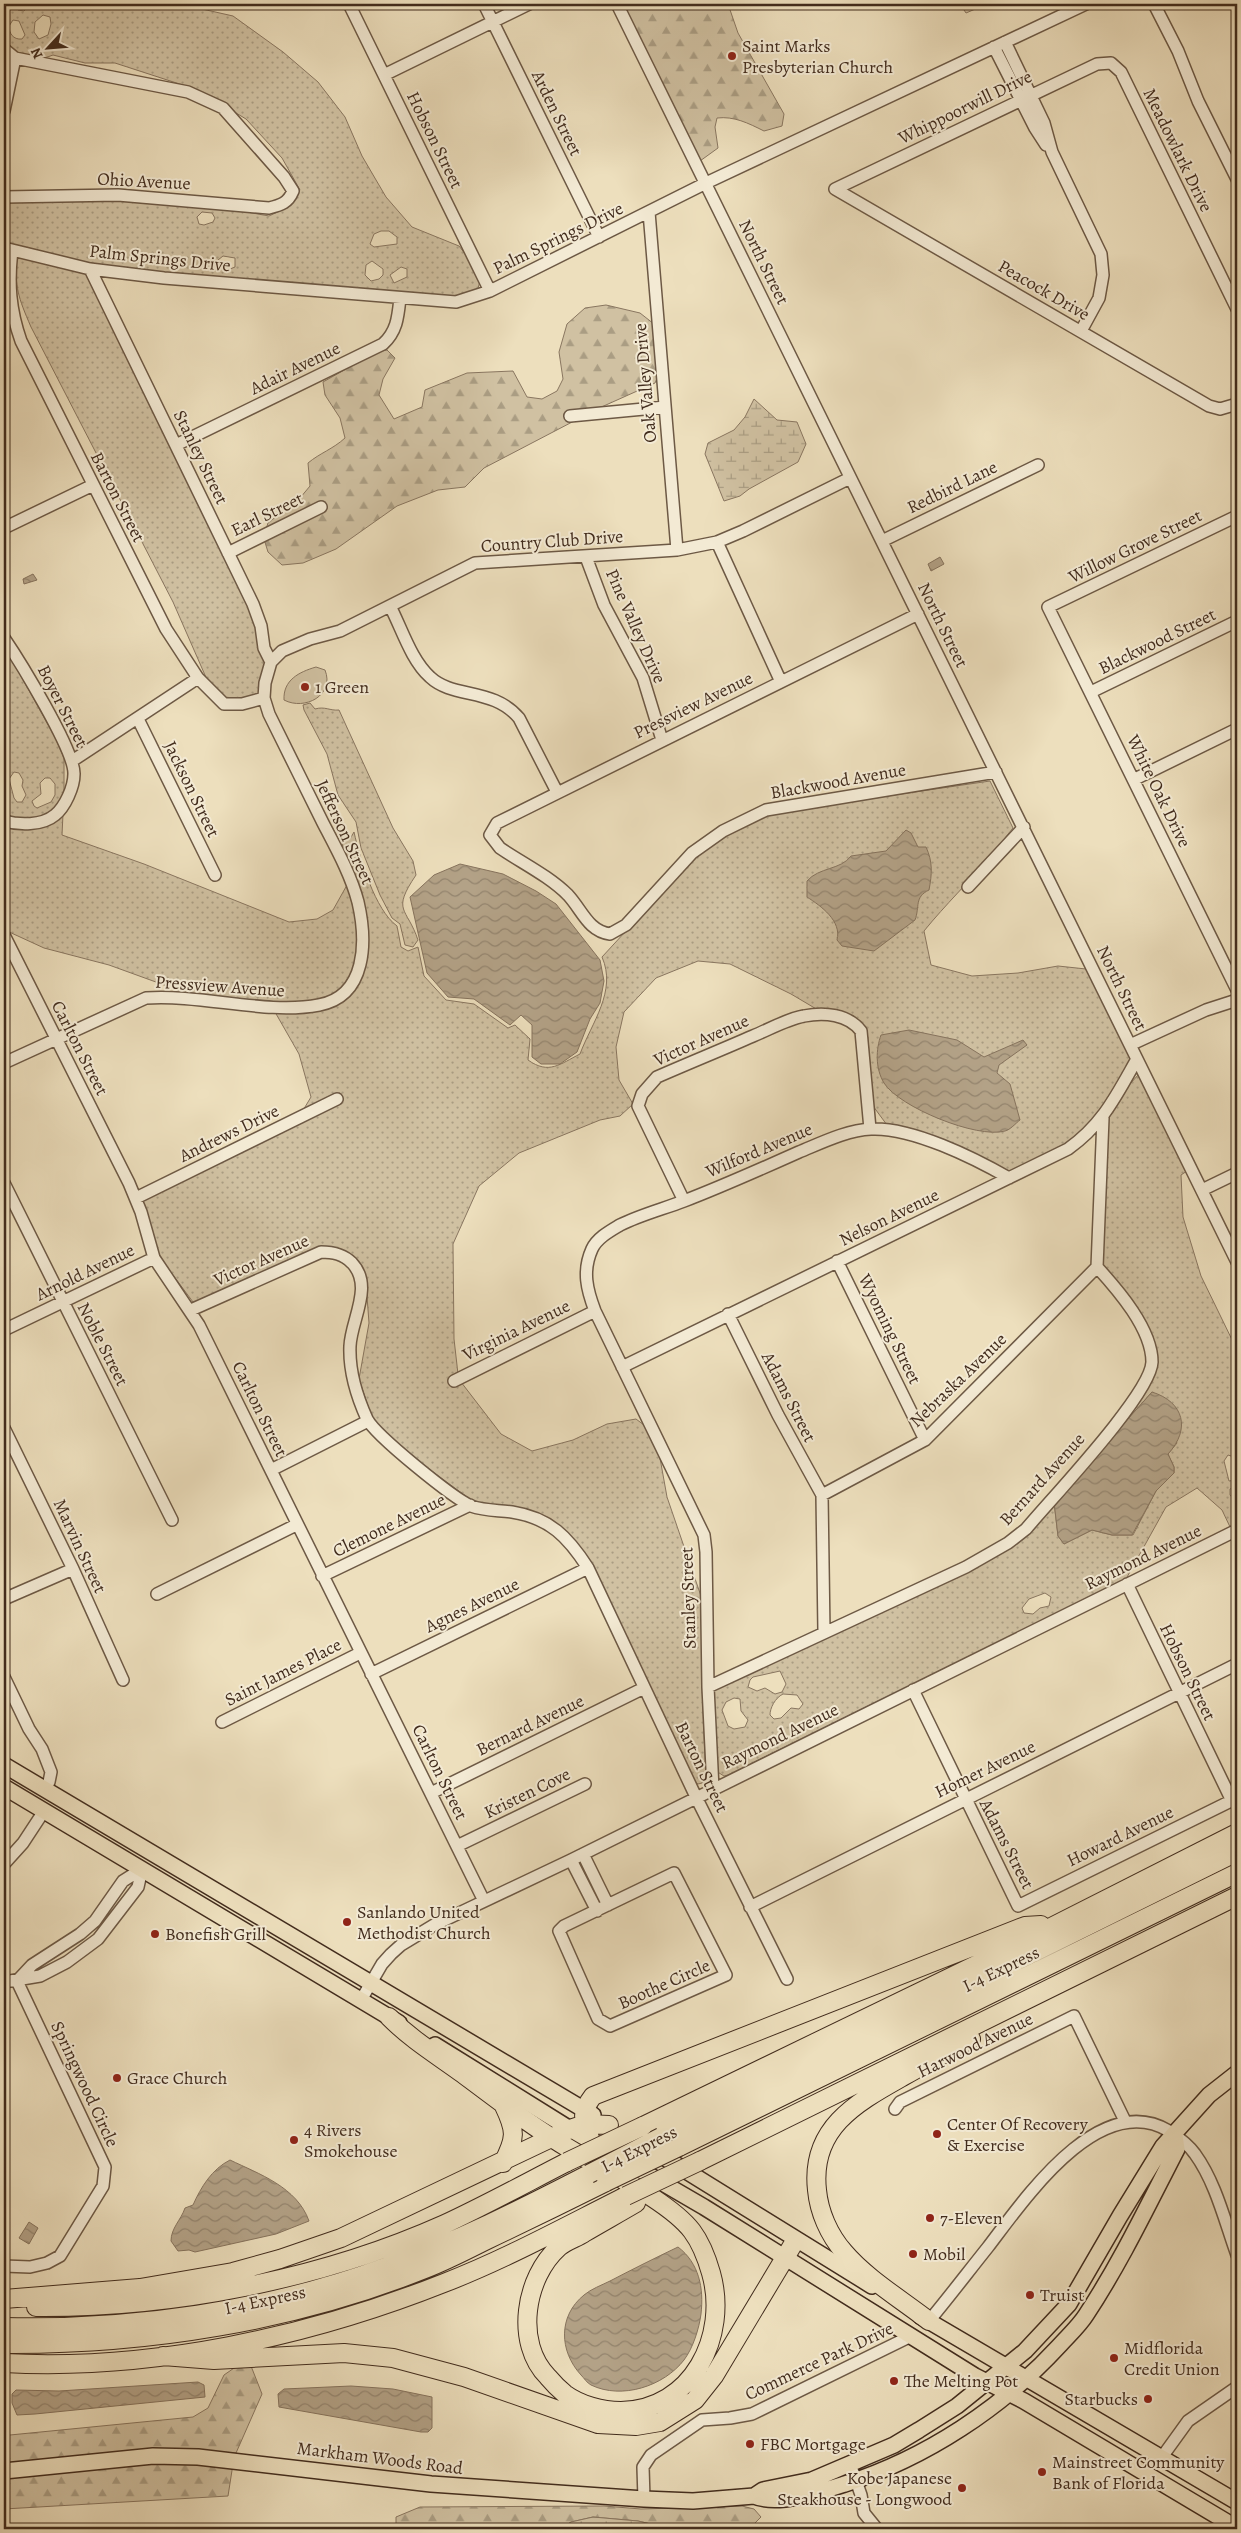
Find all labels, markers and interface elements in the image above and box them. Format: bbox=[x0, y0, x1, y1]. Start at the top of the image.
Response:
north arrow bbox=[22, 22, 72, 72]
place label: Saint Marks Presbyterian Church bbox=[742, 34, 893, 79]
text: N bbox=[26, 45, 48, 62]
marker: Saint Marks Presbyterian Church bbox=[726, 50, 738, 62]
street label: Whippoorwill Drive bbox=[893, 64, 1036, 150]
street label: Arden Street bbox=[526, 65, 588, 160]
street label: Meadowlark Drive bbox=[1138, 84, 1218, 216]
street label: Hobson Street bbox=[401, 87, 469, 193]
street label: Ohio Avenue bbox=[97, 167, 191, 195]
street label: Palm Springs Drive bbox=[489, 196, 627, 280]
street label: North Street bbox=[733, 215, 795, 309]
street label: Palm Springs Drive bbox=[88, 239, 232, 277]
street label: Peacock Drive bbox=[994, 254, 1094, 326]
street label: Oak Valley Drive bbox=[628, 322, 662, 444]
street label: Adair Avenue bbox=[245, 336, 344, 401]
street label: Stanley Street bbox=[168, 406, 234, 508]
street label: Barton Street bbox=[85, 448, 151, 546]
street label: Redbird Lane bbox=[903, 455, 1001, 519]
street label: Earl Street bbox=[227, 486, 307, 542]
street label: Willow Grove Street bbox=[1063, 503, 1206, 589]
street label: Country Club Drive bbox=[480, 524, 624, 558]
street label: Pine Valley Drive bbox=[600, 565, 672, 687]
street label: North Street bbox=[912, 578, 974, 672]
street label: Blackwood Street bbox=[1094, 602, 1220, 680]
street label: Boyer Street bbox=[32, 661, 94, 751]
street label: Pressview Avenue bbox=[629, 666, 757, 744]
place label: 1 Green bbox=[315, 675, 369, 699]
marker: 1 Green bbox=[299, 681, 311, 693]
street label: White Oak Drive bbox=[1121, 730, 1197, 851]
street label: Jackson Street bbox=[158, 737, 226, 841]
street label: Blackwood Avenue bbox=[768, 757, 908, 805]
street label: Jefferson Street bbox=[310, 776, 380, 888]
street label: North Street bbox=[1091, 941, 1153, 1035]
street label: Pressview Avenue bbox=[154, 969, 286, 1003]
street label: Carlton Street bbox=[46, 996, 114, 1100]
street label: Victor Avenue bbox=[649, 1008, 752, 1072]
street label: Andrews Drive bbox=[174, 1098, 283, 1168]
street label: Wilford Avenue bbox=[701, 1117, 816, 1184]
street label: Nelson Avenue bbox=[835, 1182, 943, 1252]
street label: Victor Avenue bbox=[209, 1228, 312, 1292]
street label: Arnold Avenue bbox=[31, 1238, 138, 1307]
street label: Wyoming Street bbox=[853, 1269, 927, 1388]
street label: Virginia Avenue bbox=[457, 1294, 574, 1367]
street label: Noble Street bbox=[72, 1298, 134, 1390]
street label: Nebraska Avenue bbox=[904, 1328, 1012, 1432]
street label: Adams Street bbox=[756, 1347, 822, 1446]
street label: Carlton Street bbox=[227, 1357, 294, 1461]
street label: Bernard Avenue bbox=[994, 1427, 1090, 1531]
street label: Clemone Avenue bbox=[329, 1487, 449, 1563]
street label: Marvin Street bbox=[48, 1495, 112, 1597]
street label: Raymond Avenue bbox=[1081, 1518, 1205, 1596]
street label: Stanley Street bbox=[674, 1547, 702, 1649]
street label: Agnes Avenue bbox=[420, 1572, 523, 1639]
street label: Hobson Street bbox=[1154, 1619, 1222, 1725]
street label: Saint James Place bbox=[221, 1632, 345, 1712]
street label: Bernard Avenue bbox=[472, 1688, 588, 1762]
street label: Raymond Avenue bbox=[718, 1697, 842, 1775]
street label: Barton Street bbox=[670, 1717, 734, 1817]
street label: Carlton Street bbox=[407, 1720, 474, 1824]
street label: Homer Avenue bbox=[931, 1734, 1039, 1804]
street label: Kristen Cove bbox=[480, 1762, 574, 1824]
street label: Adams Street bbox=[974, 1794, 1040, 1893]
street label: Howard Avenue bbox=[1063, 1800, 1177, 1872]
place label: Sanlando United Methodist Church bbox=[357, 1900, 491, 1945]
marker: Sanlando United Methodist Church bbox=[341, 1916, 353, 1928]
place label: Bonefish Grill bbox=[165, 1922, 266, 1946]
marker: Bonefish Grill bbox=[149, 1928, 161, 1940]
street label: I-4 Express bbox=[959, 1940, 1043, 1998]
street label: Boothe Circle bbox=[614, 1953, 714, 2015]
street label: Harwood Avenue bbox=[913, 2007, 1037, 2083]
street label: Springwood Circle bbox=[45, 2017, 125, 2151]
place label: Grace Church bbox=[127, 2066, 228, 2090]
marker: Grace Church bbox=[111, 2072, 123, 2084]
place label: Center Of Recovery & Exercise bbox=[947, 2112, 1089, 2157]
place label: 4 Rivers Smokehouse bbox=[304, 2118, 398, 2163]
street label: I-4 Express bbox=[597, 2120, 681, 2178]
marker: Center Of Recovery & Exercise bbox=[931, 2128, 943, 2140]
marker: 4 Rivers Smokehouse bbox=[288, 2134, 300, 2146]
place label: 7-Eleven bbox=[940, 2206, 1003, 2230]
marker: 7-Eleven bbox=[924, 2212, 936, 2224]
place label: Mobil bbox=[923, 2242, 966, 2266]
marker: Mobil bbox=[907, 2248, 919, 2260]
street label: I-4 Express bbox=[222, 2280, 308, 2320]
place label: Truist bbox=[1040, 2283, 1084, 2307]
marker: Truist bbox=[1024, 2289, 1036, 2301]
street label: Commerce Park Drive bbox=[741, 2316, 897, 2406]
place label: Midflorida Credit Union bbox=[1124, 2336, 1220, 2381]
marker: Midflorida Credit Union bbox=[1108, 2352, 1120, 2364]
place label: The Melting Pot bbox=[904, 2369, 1018, 2393]
marker: The Melting Pot bbox=[888, 2375, 900, 2387]
place label: Starbucks bbox=[1065, 2387, 1138, 2411]
marker: Starbucks bbox=[1142, 2393, 1154, 2405]
place label: FBC Mortgage bbox=[760, 2432, 866, 2456]
street label: Markham Woods Road bbox=[296, 2436, 465, 2480]
marker: FBC Mortgage bbox=[744, 2438, 756, 2450]
place label: Mainstreet Community Bank of Florida bbox=[1052, 2450, 1225, 2495]
place label: Kobe Japanese Steakhouse - Longwood bbox=[777, 2466, 952, 2511]
marker: Mainstreet Community Bank of Florida bbox=[1036, 2466, 1048, 2478]
marker: Kobe Japanese Steakhouse - Longwood bbox=[956, 2482, 968, 2494]

